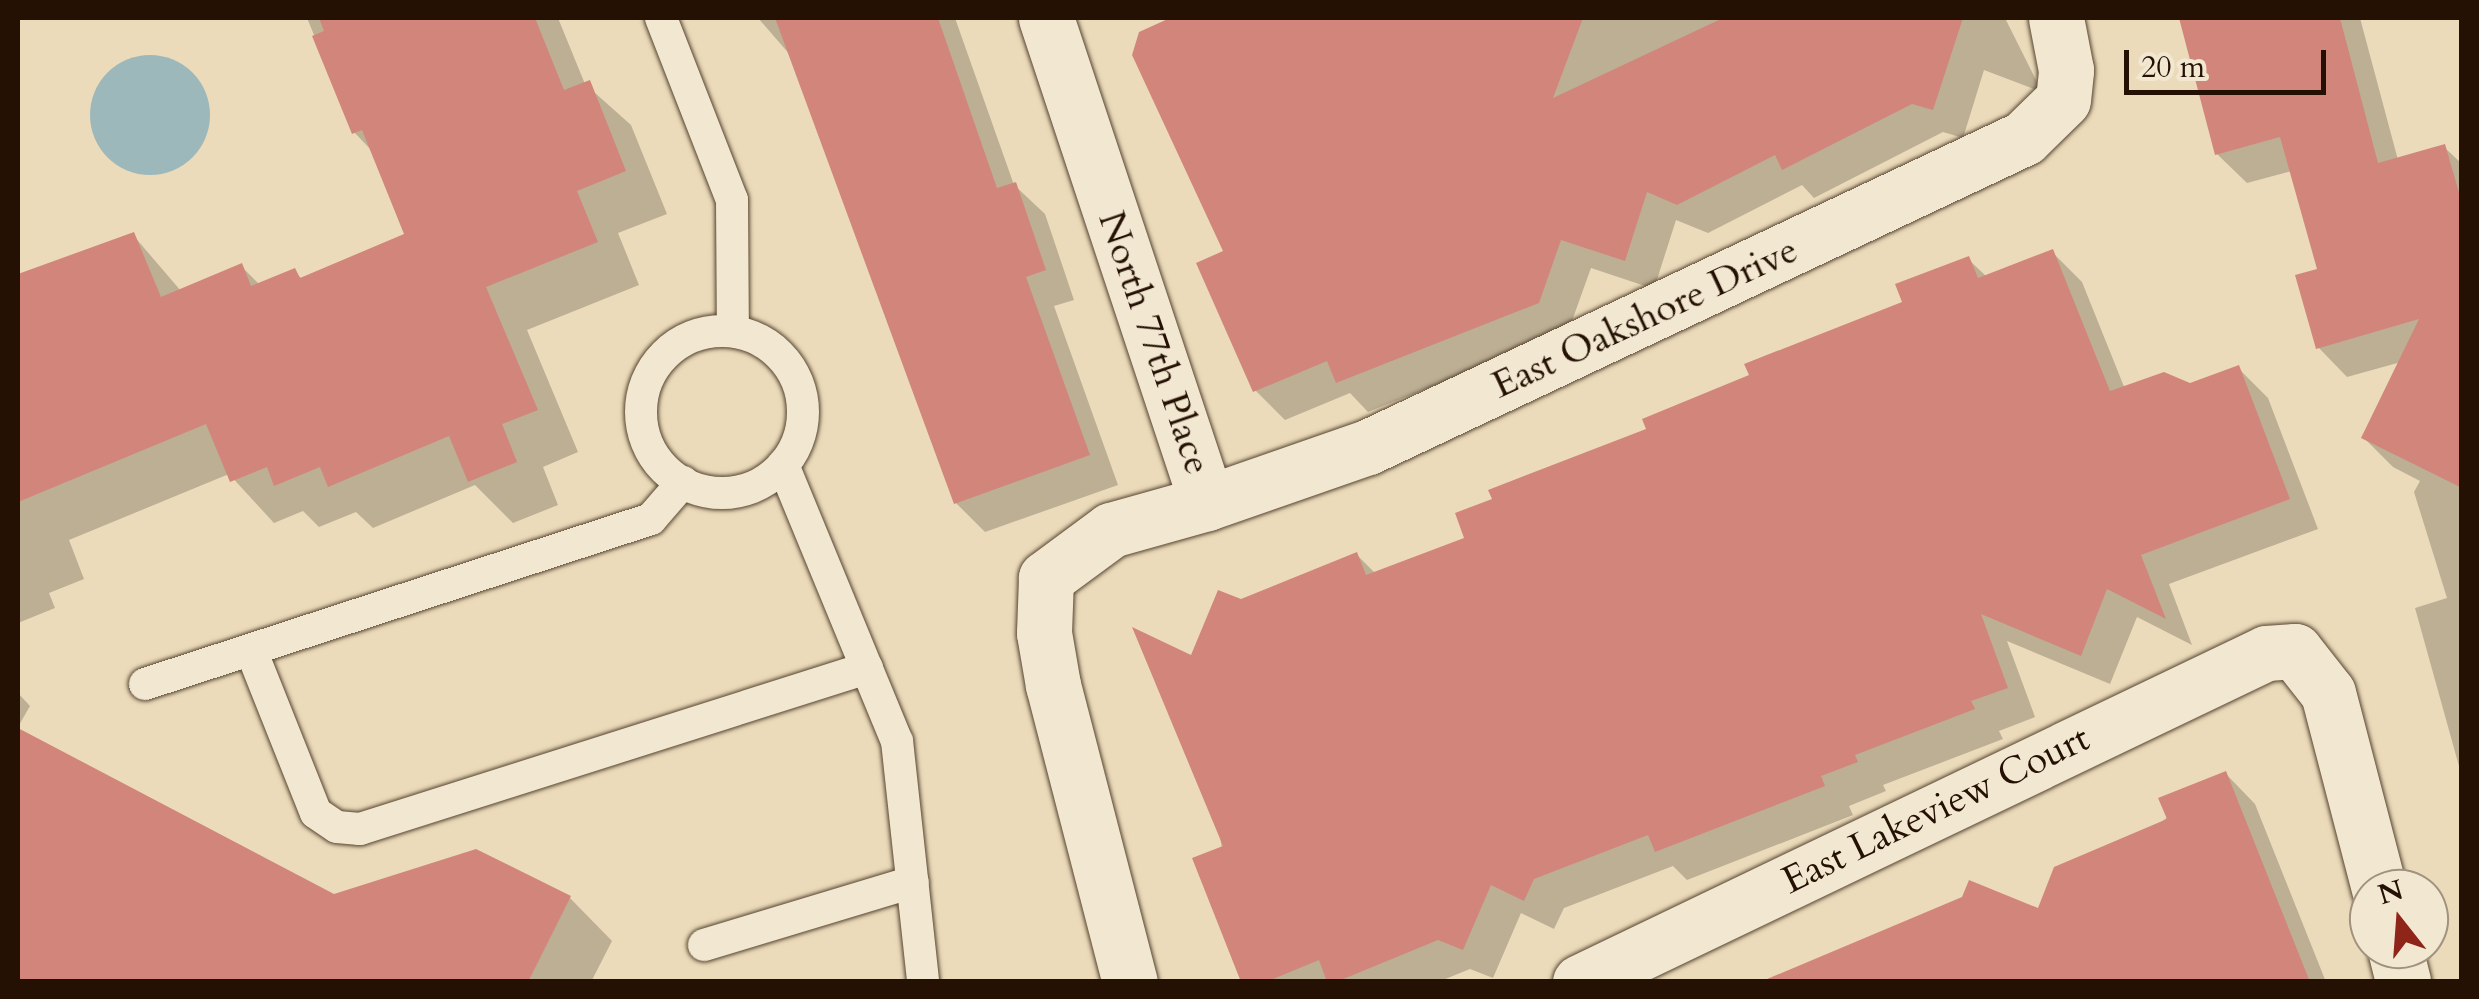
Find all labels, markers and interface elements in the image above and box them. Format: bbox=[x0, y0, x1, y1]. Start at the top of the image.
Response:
scale bar bbox=[2129, 30, 2332, 92]
text: 20 m bbox=[2141, 47, 2205, 88]
street label: North 77th Place bbox=[1088, 206, 1220, 480]
street label: East Oakshore Drive bbox=[1485, 227, 1805, 409]
street label: East Lakeview Court bbox=[1775, 716, 2097, 904]
north arrow bbox=[2349, 869, 2449, 969]
text: N bbox=[2374, 871, 2408, 914]

